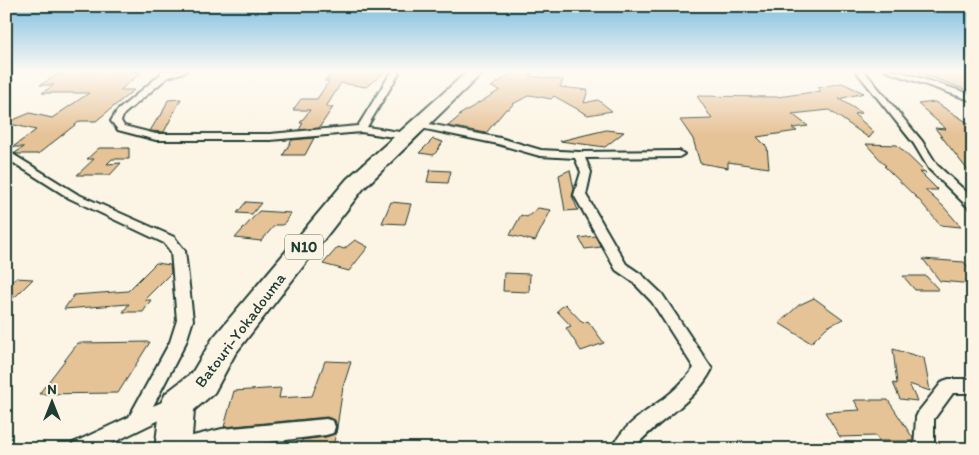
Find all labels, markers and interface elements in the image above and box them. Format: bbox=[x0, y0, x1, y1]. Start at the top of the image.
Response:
road number: N10 bbox=[285, 234, 323, 260]
street label: Batouri-Yokadouma bbox=[191, 268, 290, 391]
north arrow bbox=[28, 378, 78, 428]
text: N bbox=[47, 381, 57, 398]

